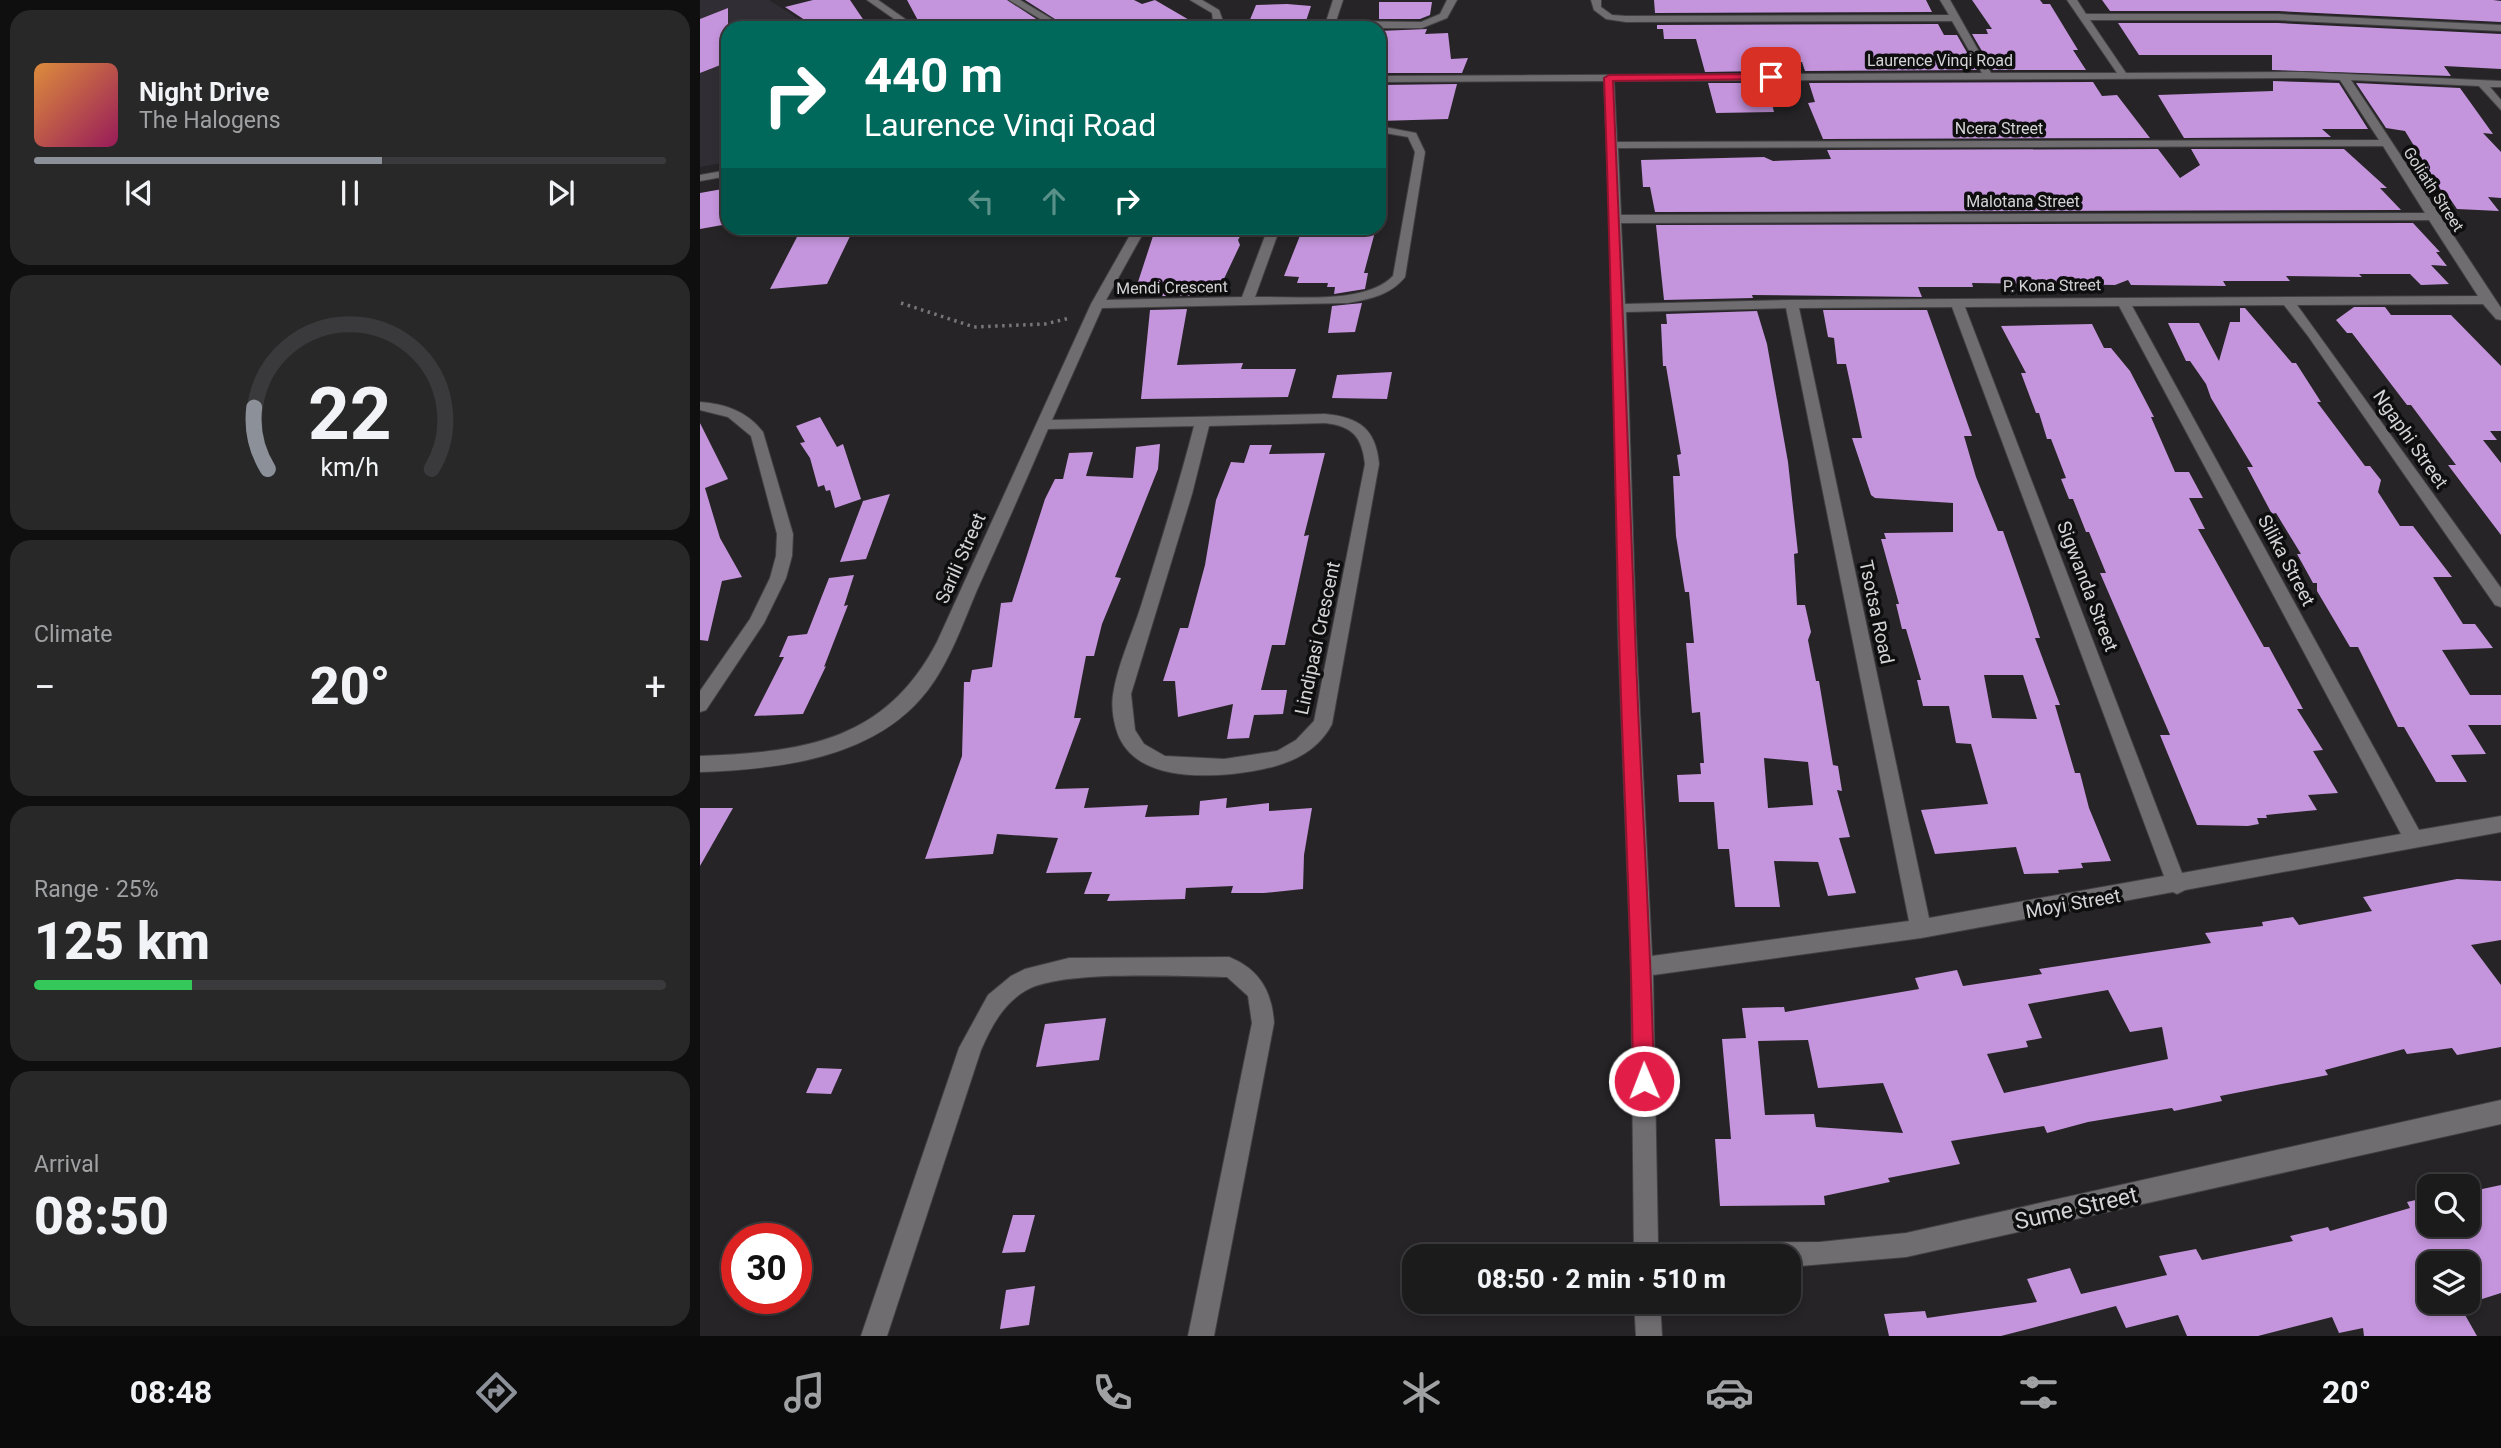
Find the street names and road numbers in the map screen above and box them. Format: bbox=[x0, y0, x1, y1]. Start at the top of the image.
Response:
street label: Laurence Vinqi Road bbox=[1867, 51, 2013, 70]
street label: Ncera Street bbox=[1955, 119, 2043, 138]
street label: Goliath Street bbox=[2399, 144, 2468, 235]
street label: Malotana Street bbox=[1966, 192, 2080, 211]
street label: P. Kona Street bbox=[2003, 275, 2101, 296]
street label: Mendi Crescent bbox=[1116, 277, 1228, 298]
street label: Ngaphi Street bbox=[2368, 386, 2453, 493]
street label: Sarili Street bbox=[930, 509, 991, 607]
street label: Silika Street bbox=[2253, 511, 2320, 610]
street label: Sigwanda Street bbox=[2052, 518, 2123, 655]
street label: Tsotsa Road bbox=[1854, 558, 1899, 666]
street label: Lindipasi Crescent bbox=[1290, 559, 1345, 717]
street label: Moyi Street bbox=[2024, 884, 2122, 923]
street label: Sume Street bbox=[2012, 1181, 2140, 1236]

